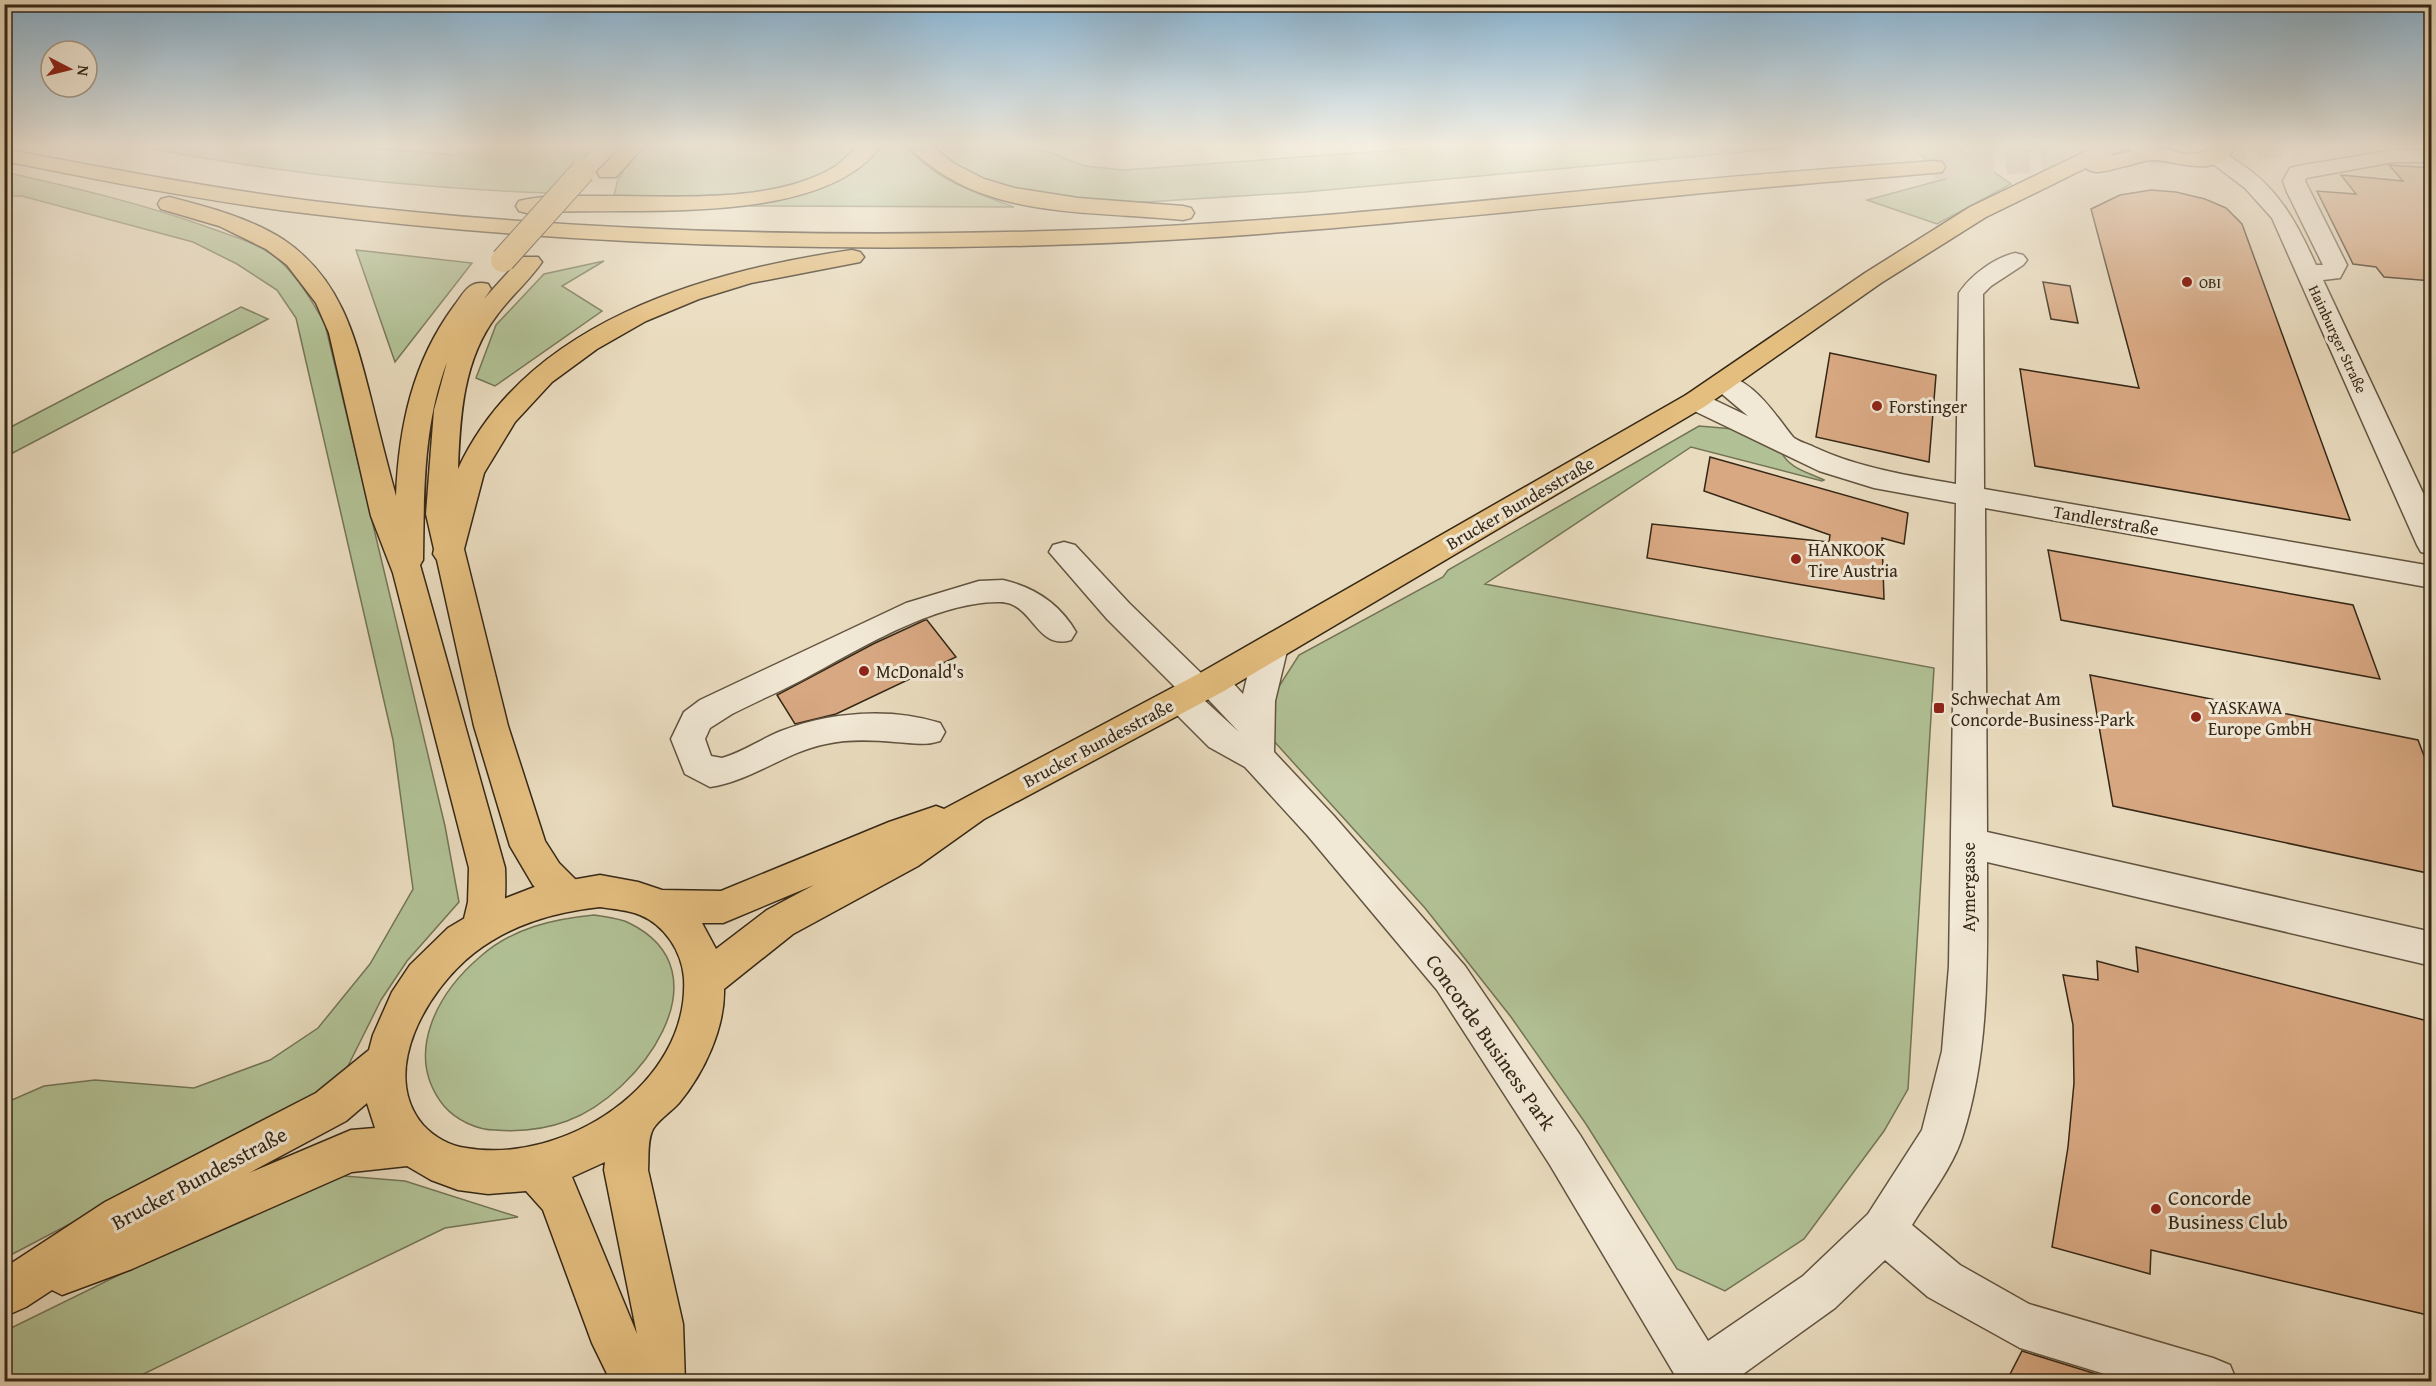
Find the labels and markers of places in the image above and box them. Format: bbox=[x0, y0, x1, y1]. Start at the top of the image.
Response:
place label: OBI bbox=[2199, 272, 2221, 293]
marker: OBI bbox=[2180, 275, 2194, 289]
place label: Forstinger bbox=[1889, 393, 1968, 420]
marker: Forstinger bbox=[1870, 399, 1884, 413]
place label: HANKOOK Tire Austria bbox=[1808, 536, 1898, 584]
marker: HANKOOK Tire Austria bbox=[1789, 552, 1803, 566]
place label: McDonald's bbox=[876, 658, 964, 685]
marker: McDonald's bbox=[857, 664, 871, 678]
place label: Schwechat Am Concorde-Business-Park bbox=[1951, 685, 2135, 733]
place label: YASKAWA Europe GmbH bbox=[2208, 694, 2312, 742]
marker: Schwechat Am Concorde-Business-Park bbox=[1932, 701, 1946, 715]
marker: YASKAWA Europe GmbH bbox=[2189, 710, 2203, 724]
place label: Concorde Business Club bbox=[2168, 1182, 2288, 1237]
marker: Concorde Business Club bbox=[2149, 1202, 2163, 1216]

